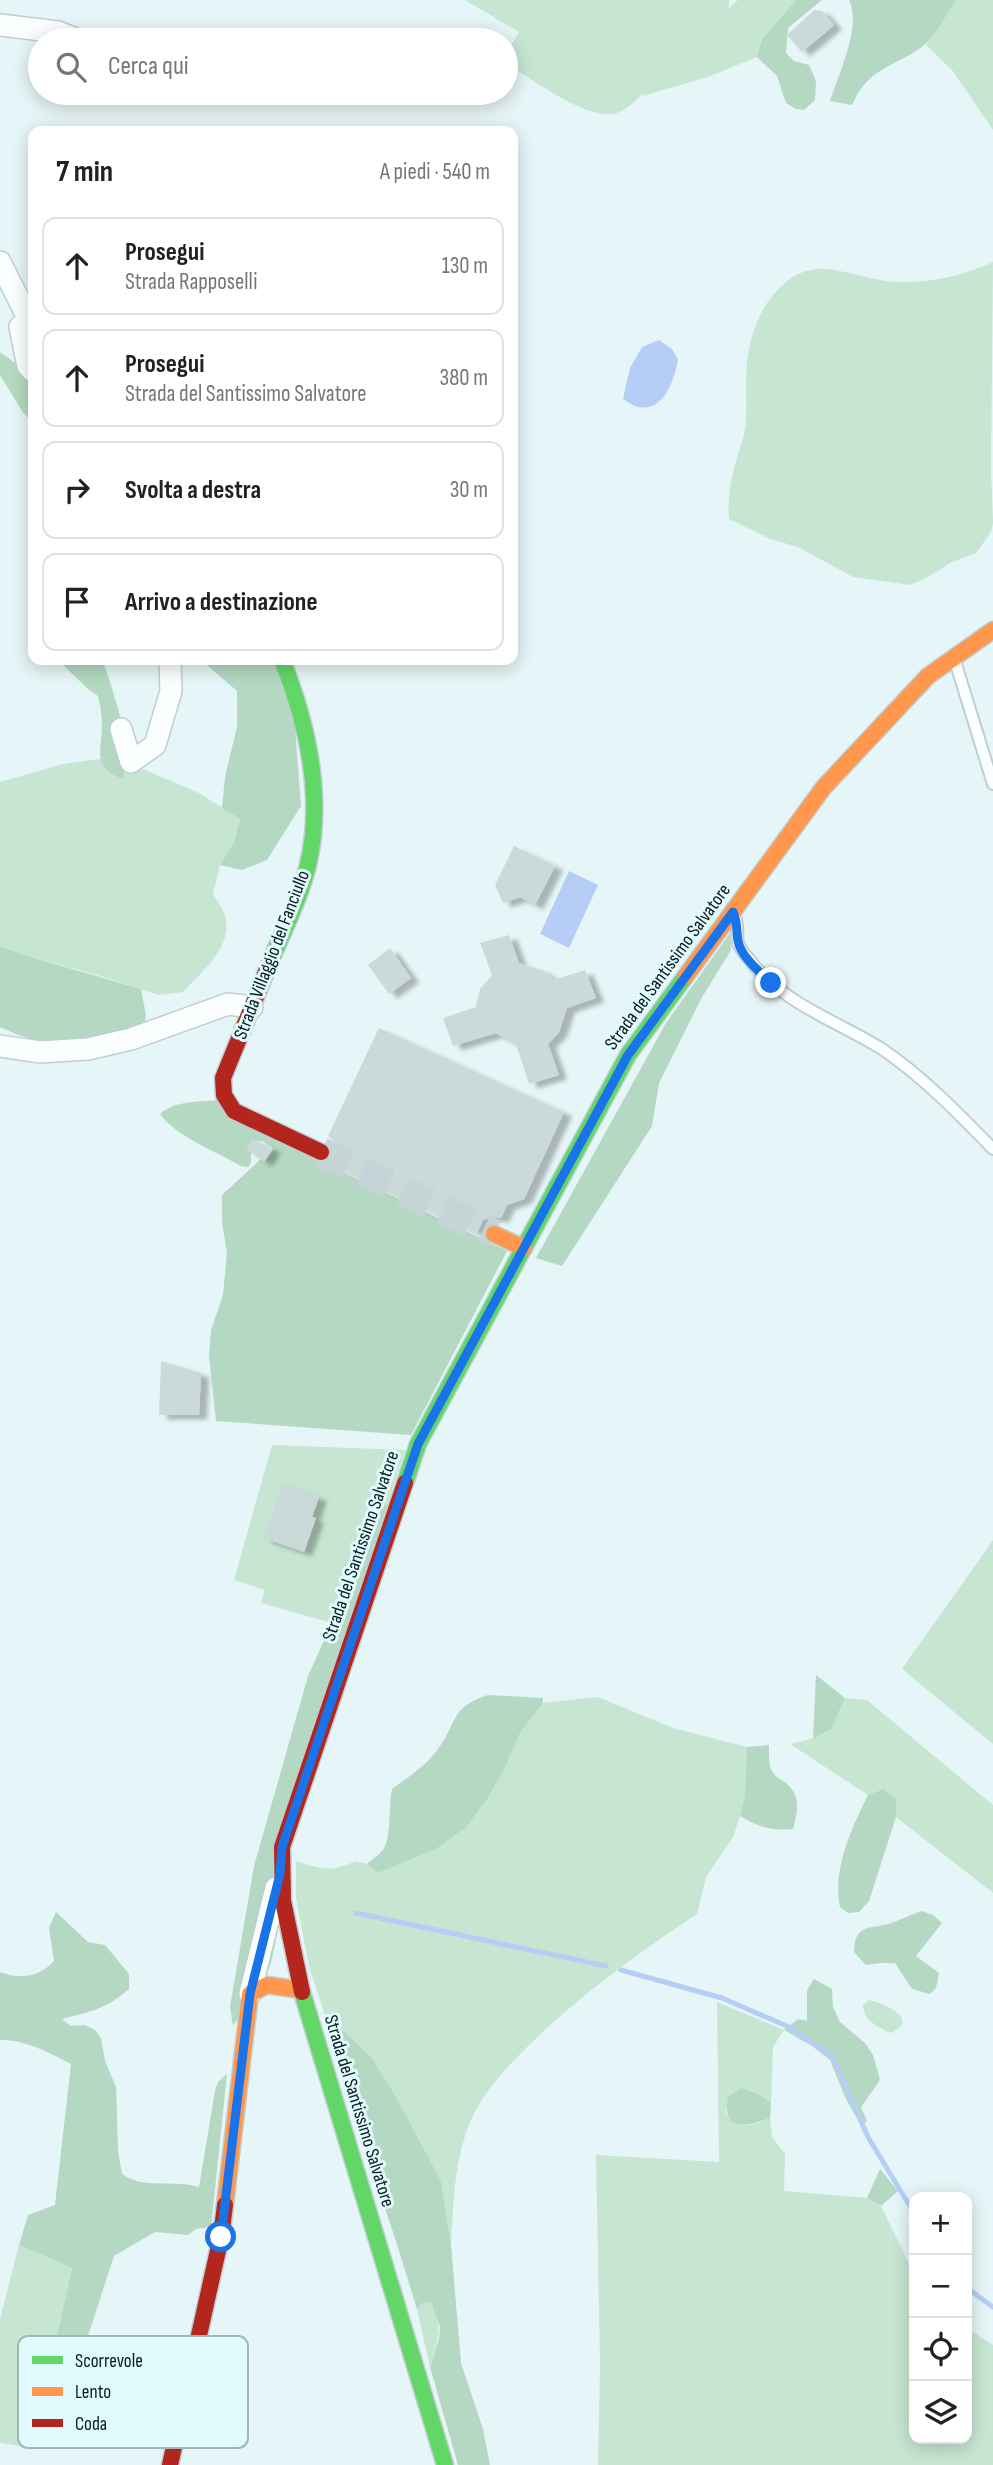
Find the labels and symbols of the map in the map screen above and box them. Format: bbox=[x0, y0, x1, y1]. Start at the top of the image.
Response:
street label: Strada Villaggio del Fanciullo bbox=[229, 867, 315, 1043]
street label: Strada del Santissimo Salvatore bbox=[600, 880, 736, 1054]
route end bbox=[755, 967, 786, 998]
street label: Strada del Santissimo Salvatore bbox=[318, 1448, 404, 1644]
street label: Strada del Santissimo Salvatore bbox=[319, 2012, 399, 2210]
route start bbox=[205, 2221, 236, 2252]
legend bbox=[18, 2336, 248, 2448]
text: Scorrevole bbox=[75, 2350, 143, 2373]
text: Lento bbox=[75, 2381, 111, 2404]
text: Coda bbox=[75, 2413, 107, 2436]

